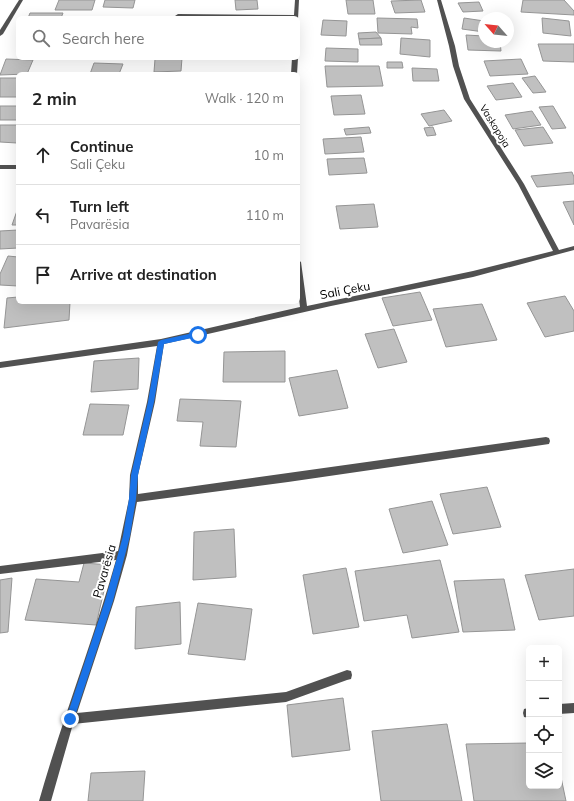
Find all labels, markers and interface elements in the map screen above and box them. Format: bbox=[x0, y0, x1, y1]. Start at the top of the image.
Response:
north arrow bbox=[478, 12, 514, 48]
search box bbox=[16, 16, 300, 60]
icon: search bbox=[30, 27, 52, 49]
text: Search here bbox=[62, 29, 144, 48]
text: 2 min bbox=[32, 88, 77, 109]
text: Walk · 120 m bbox=[205, 90, 284, 106]
street label: Vaskopoja bbox=[477, 102, 513, 150]
text: Continue bbox=[70, 137, 133, 156]
icon: ahead bbox=[32, 144, 54, 166]
text: 10 m bbox=[254, 147, 284, 163]
text: Sali Çeku bbox=[70, 156, 125, 172]
text: Turn left bbox=[70, 197, 129, 216]
icon: left bbox=[32, 204, 54, 226]
text: 110 m bbox=[246, 207, 284, 223]
text: Pavarësia bbox=[70, 216, 130, 232]
icon: arrive bbox=[32, 264, 54, 286]
text: Arrive at destination bbox=[70, 265, 217, 284]
street label: Sali Çeku bbox=[319, 278, 371, 302]
route start bbox=[189, 326, 207, 344]
street label: Pavarësia bbox=[89, 543, 119, 599]
map controls bbox=[526, 645, 562, 789]
button: + bbox=[526, 645, 562, 681]
button: − bbox=[526, 681, 562, 717]
route end bbox=[61, 710, 79, 728]
button: locate bbox=[526, 717, 562, 753]
button: layers bbox=[526, 753, 562, 789]

